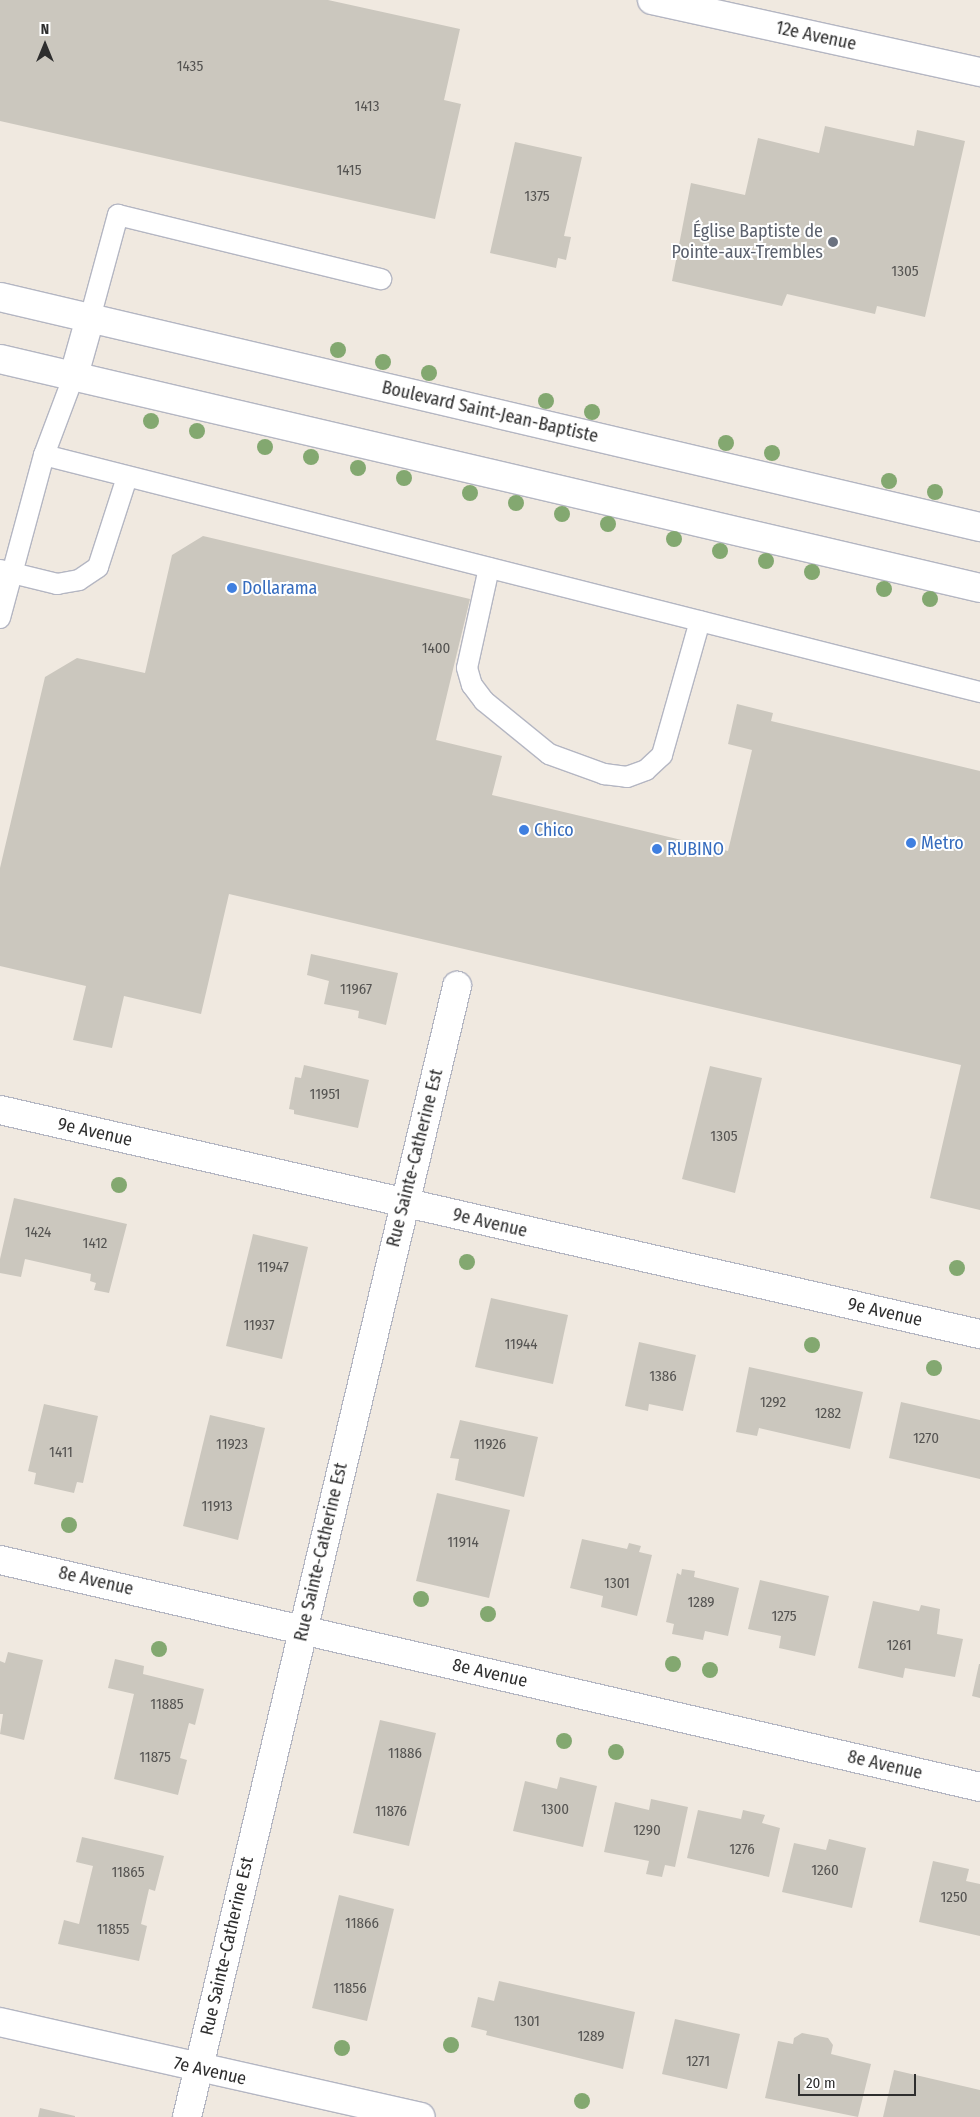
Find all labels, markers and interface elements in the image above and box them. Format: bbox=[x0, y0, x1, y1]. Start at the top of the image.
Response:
street label: 12e Avenue bbox=[774, 17, 858, 55]
north arrow bbox=[20, 20, 70, 70]
text: N bbox=[41, 21, 49, 38]
house number: 1435 bbox=[177, 58, 203, 76]
house number: 1413 bbox=[355, 98, 379, 116]
house number: 1415 bbox=[336, 162, 362, 180]
house number: 1375 bbox=[524, 188, 550, 206]
place label: Église Baptiste de Pointe-aux-Trembles bbox=[671, 221, 823, 264]
marker: Église Baptiste de Pointe-aux-Trembles bbox=[827, 236, 839, 248]
house number: 1305 bbox=[891, 263, 919, 281]
street label: Boulevard Saint-Jean-Baptiste bbox=[380, 377, 600, 447]
place label: Dollarama bbox=[242, 577, 317, 599]
marker: Dollarama bbox=[226, 582, 238, 594]
house number: 1400 bbox=[422, 640, 450, 658]
place label: Chico bbox=[534, 819, 574, 841]
marker: Chico bbox=[518, 824, 530, 836]
place label: Metro bbox=[921, 832, 964, 854]
marker: Metro bbox=[905, 837, 917, 849]
place label: RUBINO bbox=[667, 838, 724, 860]
marker: RUBINO bbox=[651, 843, 663, 855]
house number: 11967 bbox=[340, 981, 372, 999]
street label: Rue Sainte-Catherine Est bbox=[382, 1067, 448, 1249]
house number: 11951 bbox=[310, 1086, 340, 1104]
street label: 9e Avenue bbox=[56, 1113, 134, 1151]
house number: 1305 bbox=[710, 1128, 738, 1146]
street label: 9e Avenue bbox=[451, 1204, 529, 1242]
house number: 1424 bbox=[25, 1224, 51, 1242]
house number: 1412 bbox=[83, 1235, 107, 1253]
house number: 11947 bbox=[257, 1259, 289, 1277]
street label: 9e Avenue bbox=[846, 1293, 924, 1331]
house number: 11937 bbox=[243, 1317, 275, 1335]
house number: 11944 bbox=[504, 1336, 538, 1354]
house number: 1386 bbox=[649, 1368, 677, 1386]
house number: 1292 bbox=[760, 1394, 786, 1412]
house number: 1282 bbox=[815, 1405, 841, 1423]
house number: 1270 bbox=[913, 1430, 939, 1448]
house number: 11923 bbox=[216, 1436, 248, 1454]
house number: 11926 bbox=[474, 1436, 506, 1454]
house number: 1411 bbox=[49, 1444, 73, 1462]
street label: Rue Sainte-Catherine Est bbox=[290, 1461, 352, 1643]
house number: 11913 bbox=[201, 1498, 233, 1516]
house number: 11914 bbox=[447, 1534, 479, 1552]
street label: 8e Avenue bbox=[56, 1562, 136, 1600]
house number: 1301 bbox=[604, 1575, 630, 1593]
house number: 1289 bbox=[687, 1594, 715, 1612]
house number: 1275 bbox=[771, 1608, 797, 1626]
house number: 1261 bbox=[886, 1637, 912, 1655]
street label: 8e Avenue bbox=[450, 1654, 530, 1692]
house number: 11885 bbox=[150, 1696, 184, 1714]
house number: 11886 bbox=[388, 1745, 422, 1763]
street label: 8e Avenue bbox=[845, 1746, 925, 1784]
house number: 11875 bbox=[139, 1749, 171, 1767]
house number: 1300 bbox=[541, 1801, 569, 1819]
house number: 11876 bbox=[375, 1803, 407, 1821]
house number: 1290 bbox=[633, 1822, 661, 1840]
house number: 1276 bbox=[729, 1841, 755, 1859]
street label: Rue Sainte-Catherine Est bbox=[196, 1855, 258, 2037]
house number: 1260 bbox=[811, 1862, 839, 1880]
house number: 11865 bbox=[111, 1864, 145, 1882]
house number: 1250 bbox=[940, 1889, 968, 1907]
house number: 11866 bbox=[345, 1915, 379, 1933]
house number: 11855 bbox=[97, 1921, 129, 1939]
house number: 11856 bbox=[333, 1980, 367, 1998]
house number: 1301 bbox=[514, 2013, 540, 2031]
house number: 1289 bbox=[577, 2028, 605, 2046]
street label: 7e Avenue bbox=[172, 2052, 248, 2090]
house number: 1271 bbox=[686, 2053, 710, 2071]
scale bar bbox=[800, 2064, 918, 2096]
text: 20 m bbox=[806, 2074, 836, 2092]

